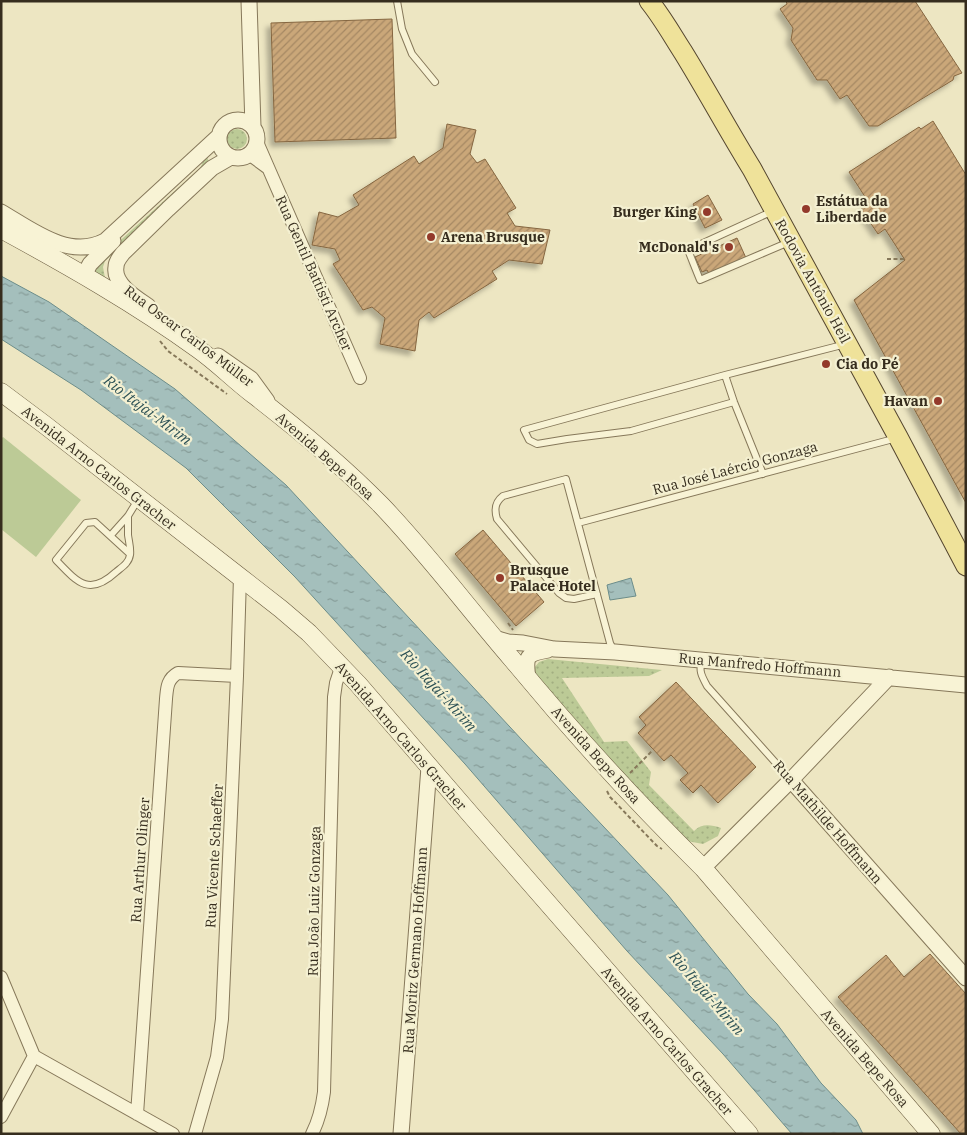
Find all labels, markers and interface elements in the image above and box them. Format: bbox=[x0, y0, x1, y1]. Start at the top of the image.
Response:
place label: Estátua da Liberdade bbox=[816, 192, 888, 226]
street label: Rua Gentil Battisti Archer bbox=[272, 193, 357, 354]
place label: Burger King bbox=[613, 203, 698, 221]
marker: Estátua da Liberdade bbox=[800, 203, 812, 215]
marker: Burger King bbox=[701, 206, 713, 218]
street label: Rodovia Antônio Heil bbox=[771, 216, 855, 346]
place label: Arena Brusque bbox=[441, 228, 545, 246]
marker: Arena Brusque bbox=[425, 231, 437, 243]
place label: McDonald's bbox=[639, 238, 719, 256]
marker: McDonald's bbox=[723, 241, 735, 253]
street label: Rua Oscar Carlos Müller bbox=[120, 281, 258, 391]
place label: Cia do Pé bbox=[836, 355, 899, 373]
marker: Cia do Pé bbox=[820, 358, 832, 370]
water label: Rio Itajaí-Mirim bbox=[100, 370, 196, 449]
place label: Havan bbox=[884, 392, 928, 410]
marker: Havan bbox=[932, 395, 944, 407]
street label: Avenida Arno Carlos Gracher bbox=[18, 402, 181, 534]
street label: Avenida Bepe Rosa bbox=[272, 408, 378, 504]
street label: Rua José Laércio Gonzaga bbox=[651, 437, 820, 499]
place label: Brusque Palace Hotel bbox=[510, 561, 596, 595]
marker: Brusque Palace Hotel bbox=[494, 572, 506, 584]
water label: Rio Itajaí-Mirim bbox=[396, 644, 481, 736]
street label: Rua Manfredo Hoffmann bbox=[678, 649, 842, 681]
street label: Avenida Arno Carlos Gracher bbox=[331, 658, 471, 815]
street label: Avenida Bepe Rosa bbox=[548, 703, 645, 808]
street label: Rua Mathilde Hoffmann bbox=[770, 757, 886, 887]
street label: Rua Vicente Schaeffer bbox=[201, 783, 227, 928]
street label: Rua Arthur Olinger bbox=[127, 796, 153, 923]
street label: Rua João Luiz Gonzaga bbox=[304, 825, 324, 976]
street label: Rua Moritz Germano Hoffmann bbox=[399, 846, 431, 1054]
water label: Rio Itajaí-Mirim bbox=[665, 946, 749, 1039]
street label: Avenida Arno Carlos Gracher bbox=[597, 963, 737, 1120]
street label: Avenida Bepe Rosa bbox=[817, 1005, 913, 1111]

